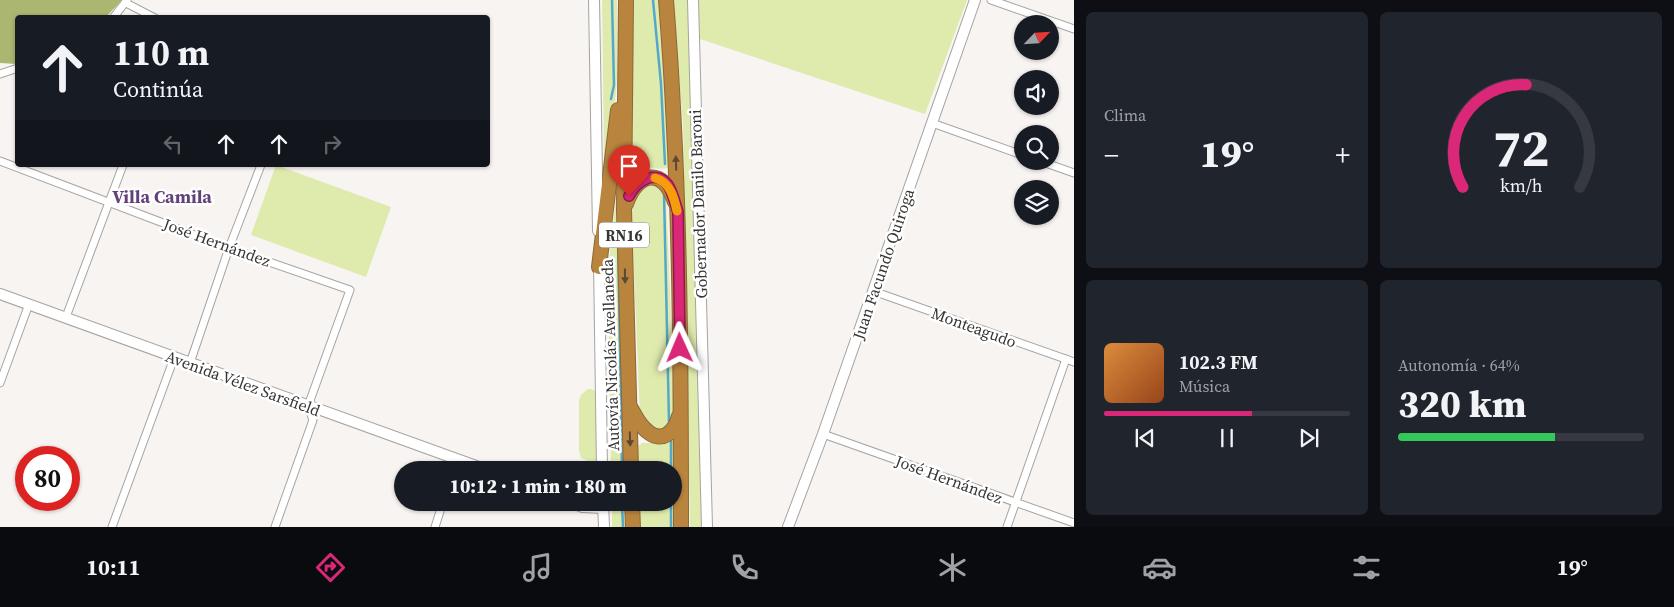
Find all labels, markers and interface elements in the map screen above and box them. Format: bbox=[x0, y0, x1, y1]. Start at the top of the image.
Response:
north arrow bbox=[1014, 15, 1059, 60]
map controls bbox=[1014, 15, 1059, 225]
text: 110 m bbox=[113, 29, 209, 77]
icon: ahead bbox=[30, 35, 95, 100]
button: sound bbox=[1014, 70, 1059, 115]
text: Continúa bbox=[113, 74, 203, 104]
text: Clima bbox=[1104, 104, 1146, 126]
street label: Gobernador Danilo Baroni bbox=[684, 109, 712, 299]
text: 72 bbox=[1493, 112, 1549, 183]
button: search bbox=[1014, 125, 1059, 170]
text: 19° bbox=[1200, 128, 1254, 180]
icon: left bbox=[159, 130, 187, 158]
icon: ahead bbox=[212, 130, 240, 158]
icon: ahead bbox=[265, 130, 293, 158]
icon: right bbox=[318, 130, 346, 158]
text: − bbox=[1104, 136, 1119, 174]
text: + bbox=[1335, 136, 1350, 174]
pin bbox=[608, 145, 650, 196]
icon: arrive bbox=[615, 152, 643, 180]
one-way arrow bbox=[672, 155, 680, 171]
text: km/h bbox=[1500, 173, 1543, 198]
button: layers bbox=[1014, 180, 1059, 225]
district label: Villa Camila bbox=[112, 184, 212, 209]
street label: Juan Facundo Quiroga bbox=[846, 185, 919, 343]
street label: José Hernández bbox=[159, 212, 274, 272]
road number: RN16 bbox=[599, 222, 649, 248]
street label: Autovía Nicolás Avellaneda bbox=[596, 258, 624, 452]
one-way arrow bbox=[622, 268, 630, 284]
street label: Monteagudo bbox=[928, 301, 1020, 353]
position arrow bbox=[653, 321, 705, 373]
street label: Avenida Vélez Sarsfield bbox=[163, 345, 323, 421]
text: 102.3 FM bbox=[1179, 349, 1258, 375]
text: Autonomía · 64% bbox=[1398, 354, 1520, 376]
text: Música bbox=[1179, 375, 1230, 397]
text: 320 km bbox=[1398, 378, 1526, 430]
icon: previous bbox=[1131, 424, 1159, 452]
icon: pause bbox=[1213, 424, 1241, 452]
icon: next bbox=[1295, 424, 1323, 452]
one-way arrow bbox=[626, 431, 634, 447]
speed limit sign: 80 bbox=[15, 446, 80, 511]
street label: José Hernández bbox=[891, 449, 1006, 509]
text: 10:12 · 1 min · 180 m bbox=[449, 473, 627, 499]
icon: directions bbox=[313, 550, 348, 585]
icon: music bbox=[520, 550, 555, 585]
icon: phone bbox=[727, 550, 762, 585]
icon: climate bbox=[935, 550, 970, 585]
icon: car bbox=[1142, 550, 1177, 585]
icon: filters bbox=[1349, 550, 1384, 585]
text: 10:11 bbox=[86, 552, 140, 582]
text: 19° bbox=[1557, 552, 1588, 582]

